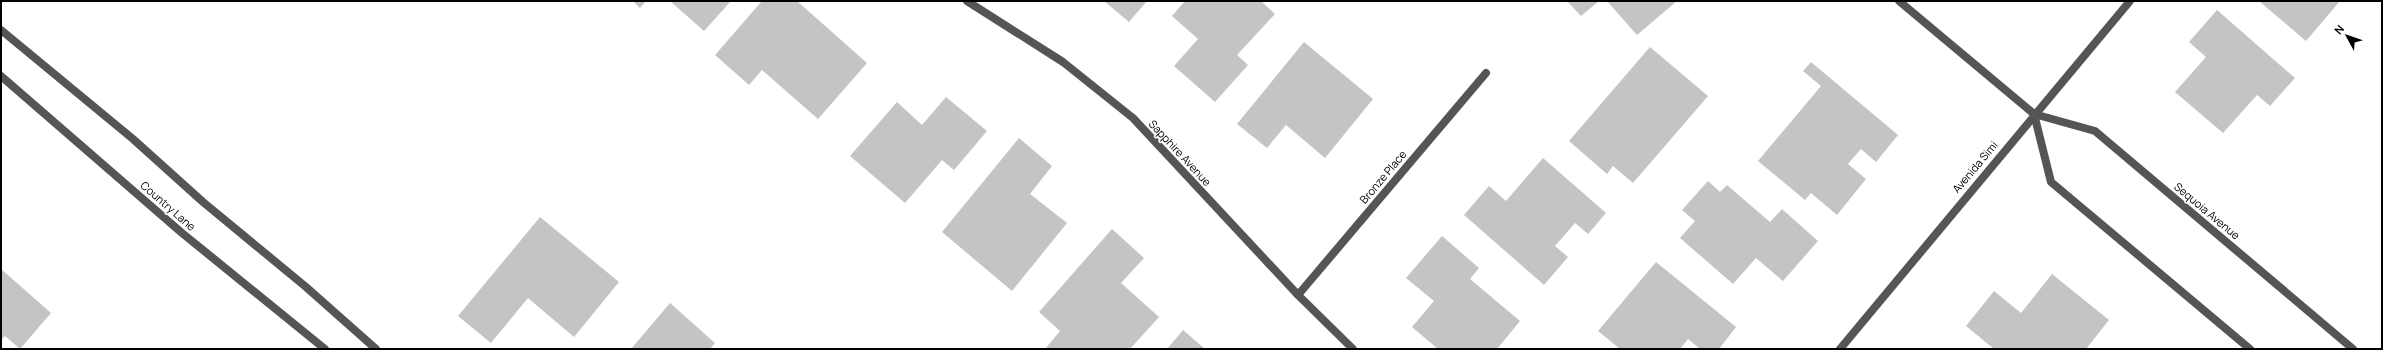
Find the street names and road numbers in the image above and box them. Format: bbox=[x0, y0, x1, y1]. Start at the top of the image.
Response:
street label: Sapphire Avenue bbox=[1146, 116, 1215, 189]
street label: Avenida Simi bbox=[1949, 138, 2001, 196]
street label: Bronze Place bbox=[1356, 146, 1410, 207]
street label: Country Lane bbox=[138, 178, 199, 234]
street label: Sequoia Avenue bbox=[2171, 179, 2244, 243]

